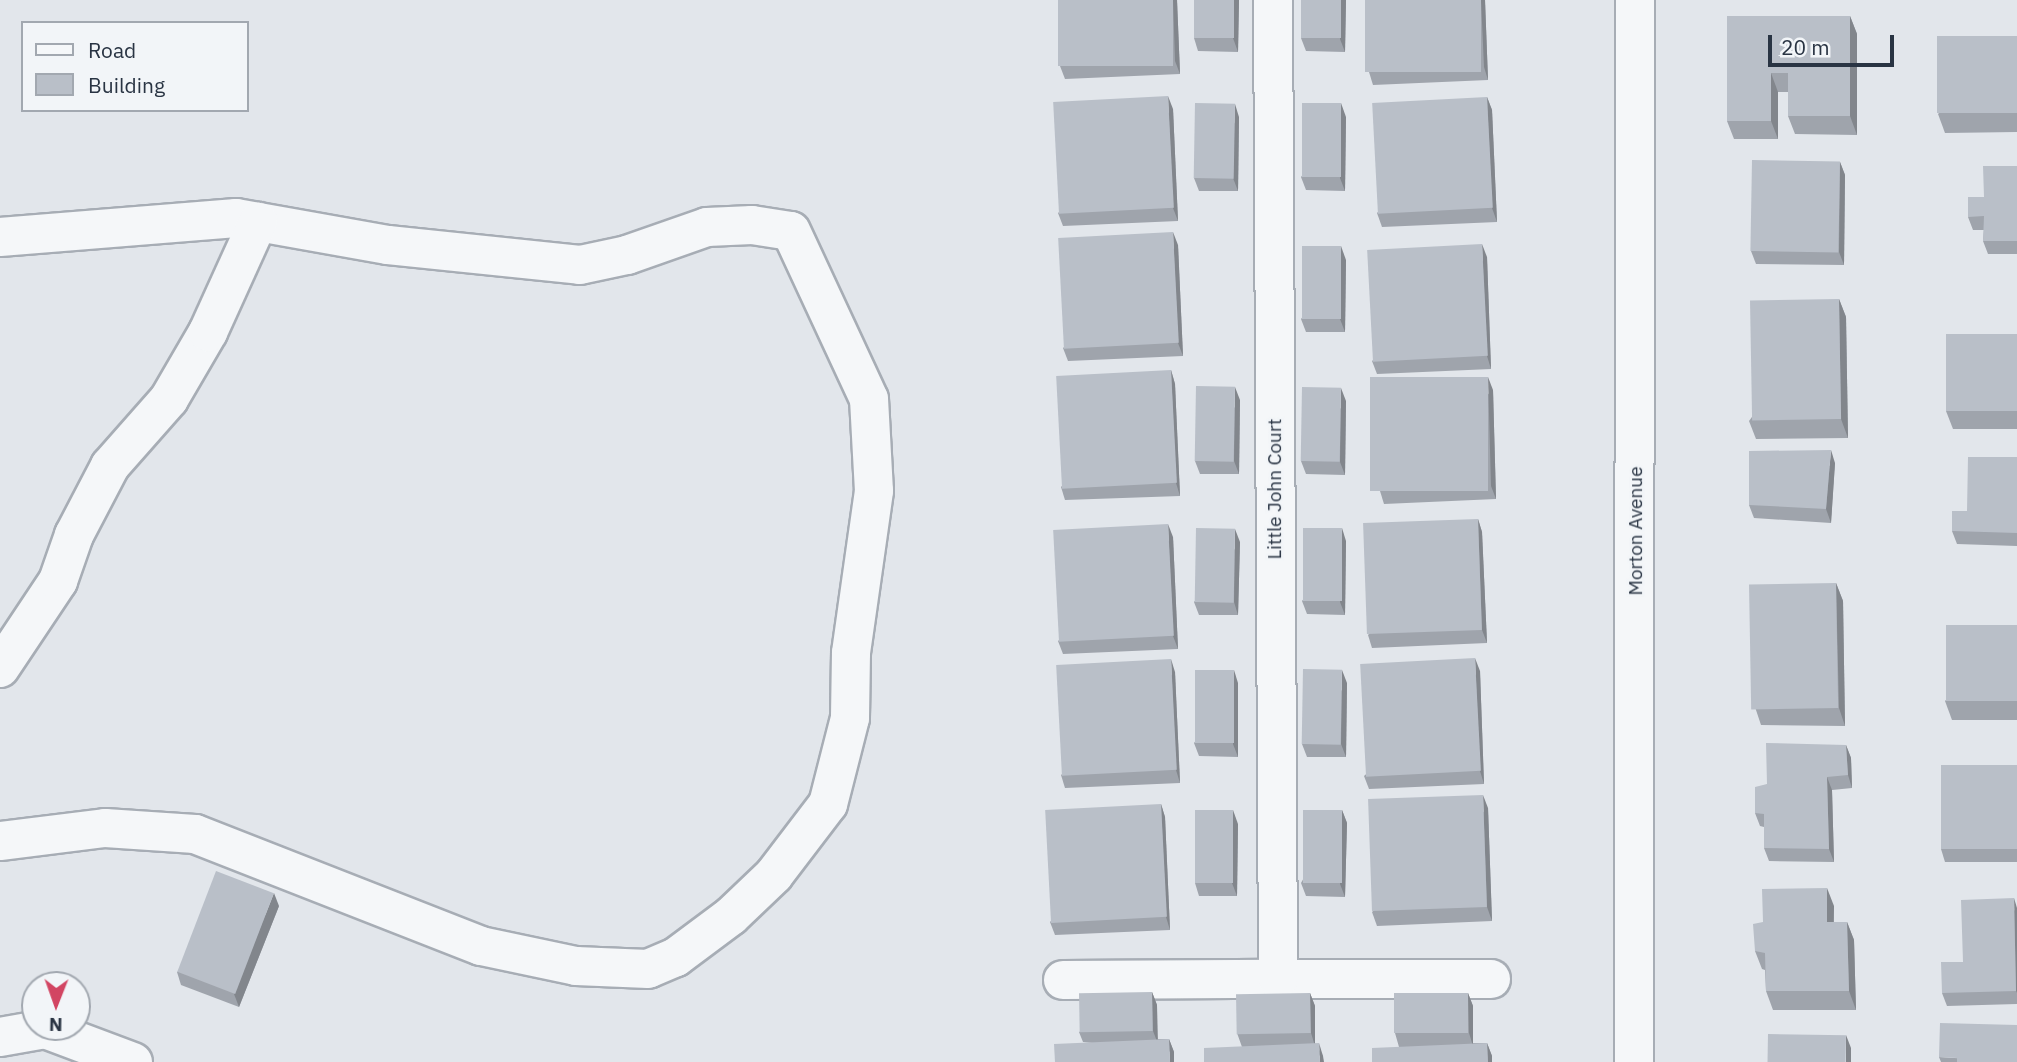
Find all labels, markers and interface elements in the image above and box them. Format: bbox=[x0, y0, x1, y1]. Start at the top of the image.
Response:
legend bbox=[21, 21, 248, 112]
scale bar bbox=[1772, 21, 1898, 65]
text: 20 m bbox=[1781, 33, 1830, 61]
text: Road bbox=[88, 36, 136, 64]
text: Building bbox=[88, 71, 165, 99]
street label: Little John Court bbox=[1264, 419, 1286, 559]
street label: Morton Avenue bbox=[1625, 466, 1647, 596]
north arrow bbox=[21, 971, 91, 1041]
text: N bbox=[49, 1013, 63, 1037]

